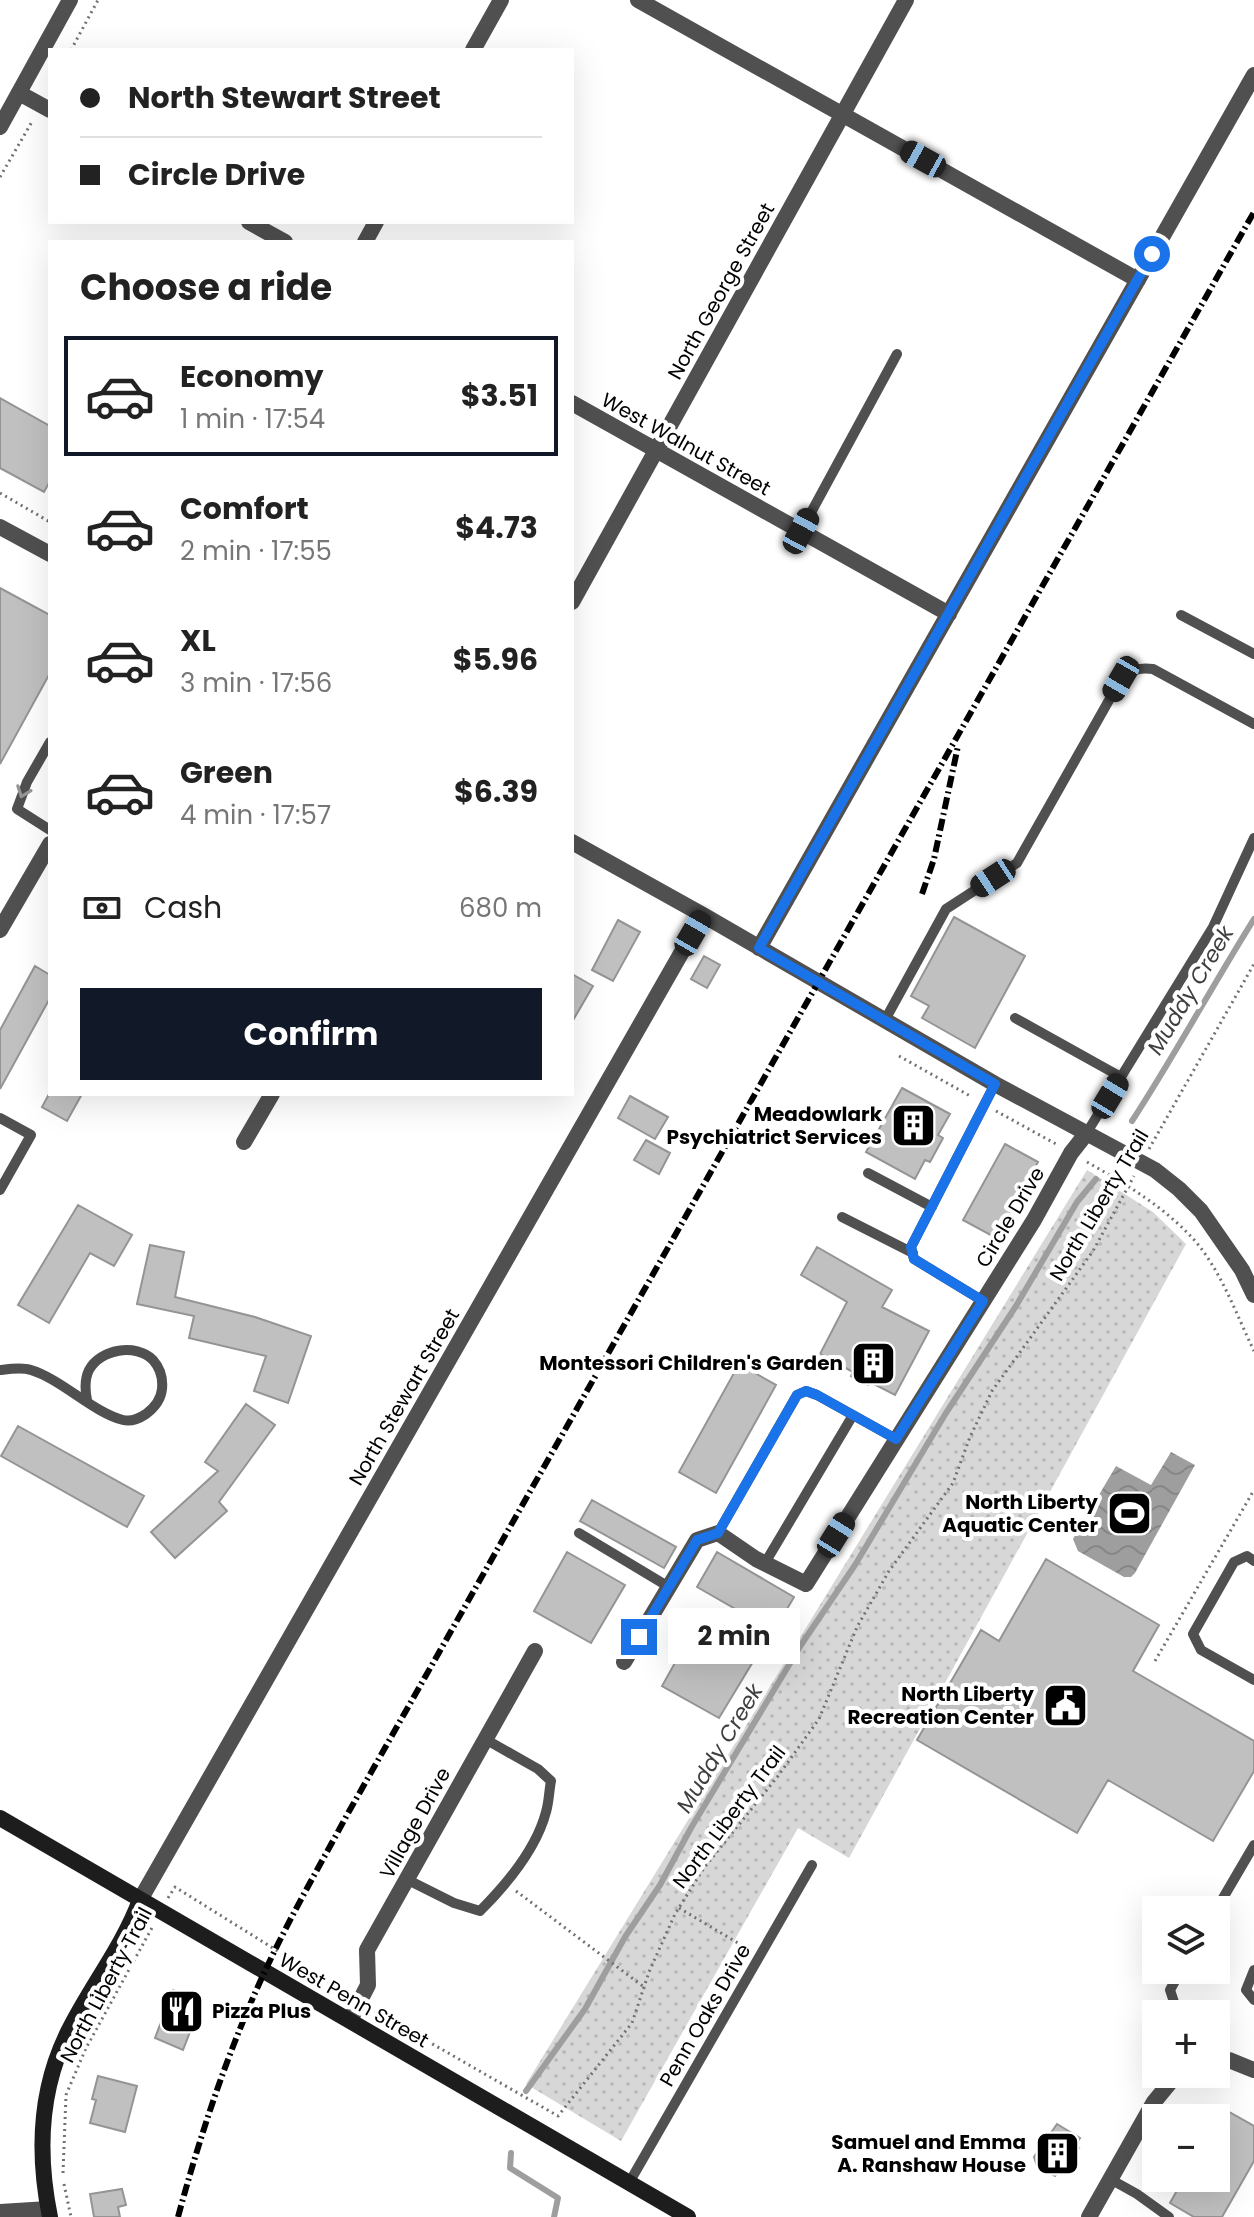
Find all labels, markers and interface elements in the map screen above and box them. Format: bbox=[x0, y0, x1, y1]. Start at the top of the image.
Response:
text: North Stewart Street bbox=[128, 76, 441, 119]
car bbox=[896, 137, 950, 181]
text: Circle Drive bbox=[128, 153, 305, 196]
street label: North George Street bbox=[661, 198, 781, 384]
route start bbox=[1134, 236, 1170, 272]
text: Choose a ride bbox=[80, 262, 332, 313]
text: Economy bbox=[180, 355, 324, 398]
icon: car bbox=[84, 360, 156, 432]
text: $3.51 bbox=[461, 374, 538, 417]
street label: West Walnut Street bbox=[596, 386, 776, 502]
text: 1 min · 17:54 bbox=[180, 401, 325, 437]
text: Comfort bbox=[180, 487, 309, 530]
icon: car bbox=[84, 492, 156, 564]
car bbox=[779, 504, 823, 558]
text: $4.73 bbox=[455, 506, 538, 549]
text: 2 min · 17:55 bbox=[180, 533, 332, 569]
text: XL bbox=[180, 619, 216, 662]
icon: car bbox=[84, 624, 156, 696]
text: $5.96 bbox=[453, 638, 538, 681]
car bbox=[1099, 652, 1143, 706]
text: 3 min · 17:56 bbox=[180, 665, 332, 701]
text: Green bbox=[180, 751, 273, 794]
icon: car bbox=[84, 756, 156, 828]
text: $6.39 bbox=[454, 770, 538, 813]
one-way arrow bbox=[17, 784, 33, 798]
text: 4 min · 17:57 bbox=[180, 797, 331, 833]
car bbox=[966, 855, 1020, 901]
icon: cash bbox=[80, 886, 124, 930]
text: Cash bbox=[144, 886, 222, 929]
text: 680 m bbox=[459, 890, 542, 926]
car bbox=[671, 906, 715, 960]
water label: Muddy Creek bbox=[1140, 918, 1242, 1061]
button: Confirm bbox=[80, 988, 542, 1080]
car bbox=[1087, 1069, 1133, 1123]
place label: Meadowlark Psychiatrict Services bbox=[666, 1100, 883, 1151]
building icon: Meadowlark Psychiatrict Services bbox=[889, 1101, 937, 1149]
street label: North Liberty Trail bbox=[1043, 1124, 1155, 1286]
street label: Circle Drive bbox=[969, 1161, 1051, 1273]
street label: North Stewart Street bbox=[342, 1304, 466, 1490]
building icon: Montessori Children's Garden bbox=[850, 1339, 898, 1387]
place label: Montessori Children's Garden bbox=[539, 1349, 843, 1377]
place label: North Liberty Aquatic Center bbox=[942, 1488, 1098, 1539]
sports icon: North Liberty Aquatic Center bbox=[1105, 1489, 1153, 1537]
car bbox=[813, 1508, 859, 1562]
callout: 2 min bbox=[667, 1609, 799, 1665]
text: 2 min bbox=[697, 1618, 771, 1654]
route end bbox=[621, 1619, 657, 1655]
water label: Muddy Creek bbox=[669, 1676, 771, 1819]
place label: North Liberty Recreation Center bbox=[848, 1680, 1034, 1731]
public building icon: North Liberty Recreation Center bbox=[1041, 1682, 1089, 1730]
street label: North Liberty Trail bbox=[666, 1740, 792, 1894]
street label: Village Drive bbox=[373, 1762, 457, 1884]
map controls bbox=[1142, 1896, 1230, 2192]
button: layers bbox=[1142, 1896, 1230, 1984]
street label: North Liberty Trail bbox=[53, 1902, 159, 2068]
street label: Penn Oaks Drive bbox=[653, 1939, 757, 2091]
street label: West Penn Street bbox=[274, 1946, 434, 2054]
restaurant icon: Pizza Plus bbox=[157, 1987, 205, 2035]
place label: Pizza Plus bbox=[212, 1997, 311, 2025]
button: + bbox=[1142, 2000, 1230, 2088]
button: − bbox=[1142, 2104, 1230, 2192]
place label: Samuel and Emma A. Ranshaw House bbox=[831, 2128, 1026, 2179]
building icon: Samuel and Emma A. Ranshaw House bbox=[1033, 2129, 1081, 2177]

